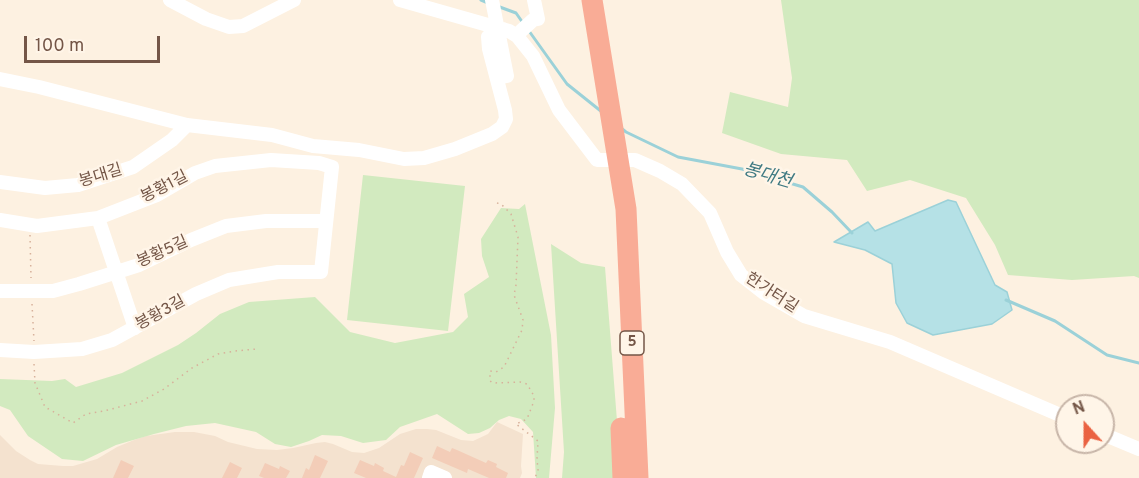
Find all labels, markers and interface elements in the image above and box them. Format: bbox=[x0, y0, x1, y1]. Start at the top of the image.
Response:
scale bar bbox=[27, 24, 164, 62]
text: 100 m bbox=[35, 35, 84, 58]
water label: 봉대천 bbox=[740, 160, 794, 194]
street label: 봉대길 bbox=[77, 161, 125, 193]
street label: 봉황1길 bbox=[138, 168, 192, 208]
street label: 봉황5길 bbox=[134, 233, 192, 273]
street label: 한가터길 bbox=[741, 270, 801, 318]
street label: 봉황3길 bbox=[133, 293, 189, 335]
road number: 5 bbox=[620, 331, 644, 355]
north arrow bbox=[1055, 394, 1115, 454]
text: N bbox=[1070, 398, 1088, 420]

